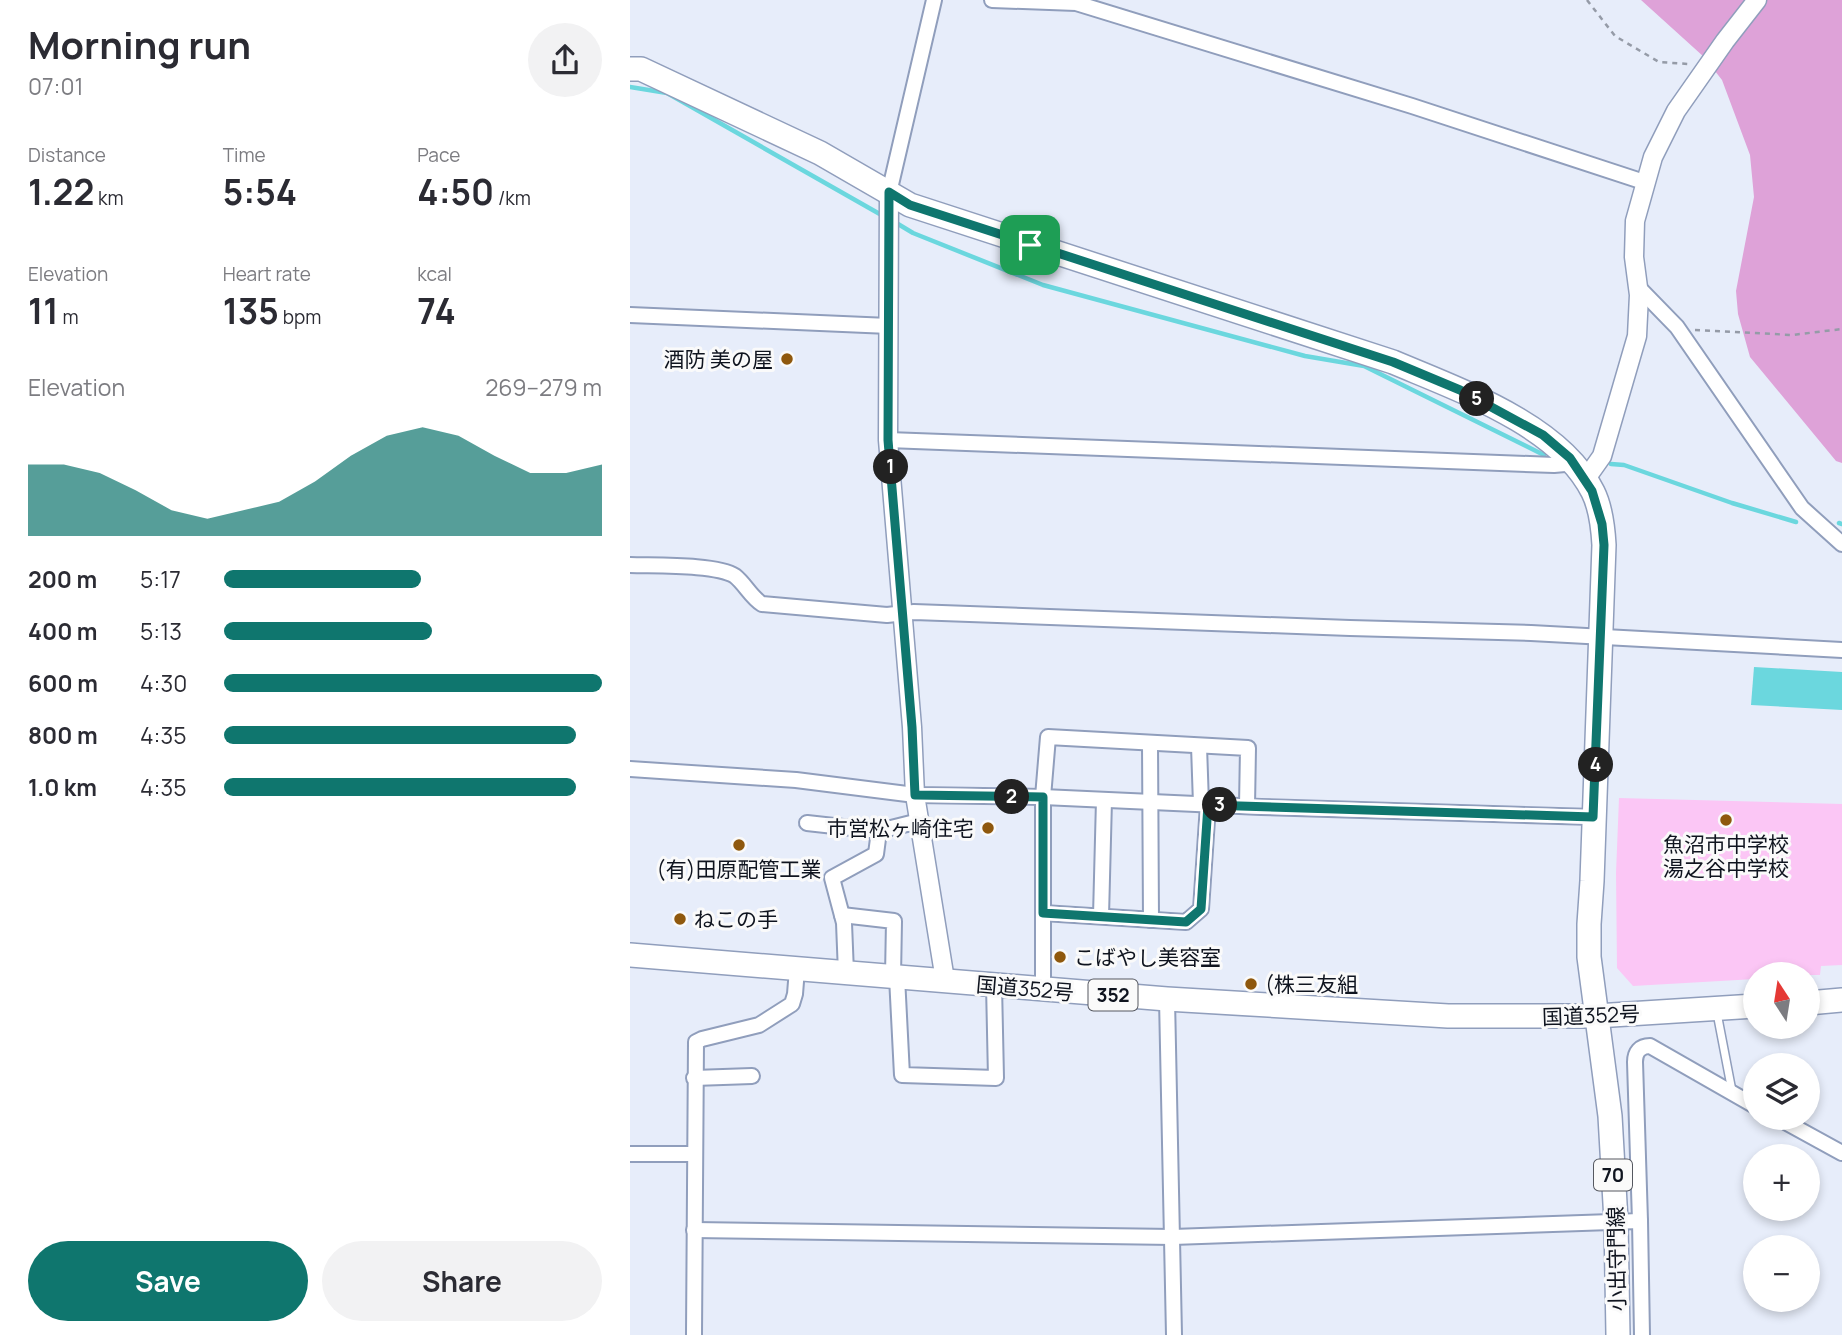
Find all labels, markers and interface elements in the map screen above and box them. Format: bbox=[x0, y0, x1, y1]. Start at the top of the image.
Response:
text: Morning run bbox=[28, 18, 251, 70]
button: share bbox=[528, 23, 602, 97]
text: 07:01 bbox=[28, 70, 83, 102]
text: Distance bbox=[28, 142, 106, 168]
text: Time bbox=[223, 142, 266, 168]
text: Pace bbox=[417, 142, 460, 168]
text: 1.22 bbox=[28, 168, 94, 216]
text: 5:54 bbox=[223, 168, 297, 216]
text: 4:50 bbox=[417, 168, 494, 216]
text: km bbox=[94, 185, 124, 211]
text: /km bbox=[494, 185, 531, 211]
pin bbox=[1000, 215, 1060, 275]
icon: arrive bbox=[1011, 226, 1049, 264]
text: Elevation bbox=[28, 261, 108, 287]
text: Heart rate bbox=[223, 261, 311, 287]
text: kcal bbox=[417, 261, 452, 287]
text: 11 bbox=[28, 287, 59, 335]
text: 135 bbox=[223, 287, 279, 335]
text: 74 bbox=[417, 287, 456, 335]
text: m bbox=[59, 304, 79, 330]
text: bpm bbox=[279, 304, 321, 330]
place label: 酒防 美の屋 bbox=[664, 345, 773, 373]
marker: 酒防 美の屋 bbox=[779, 351, 795, 367]
text: Elevation bbox=[28, 371, 125, 403]
text: 269–279 m bbox=[485, 371, 602, 403]
pin: 5 bbox=[1460, 382, 1494, 416]
text: 5 bbox=[1471, 385, 1482, 411]
pin: 1 bbox=[874, 449, 908, 484]
text: 1 bbox=[886, 453, 895, 479]
text: 200 m bbox=[28, 563, 97, 595]
text: 5:17 bbox=[140, 563, 181, 595]
text: 400 m bbox=[28, 615, 98, 647]
text: 5:13 bbox=[140, 615, 182, 647]
text: 600 m bbox=[28, 667, 98, 699]
text: 4:30 bbox=[140, 667, 187, 699]
text: 800 m bbox=[28, 719, 98, 751]
text: 4:35 bbox=[140, 719, 186, 751]
pin: 4 bbox=[1578, 748, 1614, 782]
text: 4 bbox=[1590, 751, 1601, 777]
text: 1.0 km bbox=[28, 771, 97, 803]
text: 4:35 bbox=[140, 771, 186, 803]
pin: 2 bbox=[994, 780, 1030, 814]
text: 2 bbox=[1006, 783, 1017, 809]
pin: 3 bbox=[1202, 788, 1238, 822]
text: 3 bbox=[1214, 791, 1225, 817]
marker: 魚沼市中学校 湯之谷中学校 bbox=[1718, 812, 1734, 828]
place label: 市営松ヶ崎住宅 bbox=[827, 814, 974, 842]
marker: 市営松ヶ崎住宅 bbox=[980, 820, 996, 836]
place label: 魚沼市中学校 湯之谷中学校 bbox=[1663, 830, 1789, 882]
marker: (有)田原配管工業 bbox=[731, 837, 747, 853]
place label: (有)田原配管工業 bbox=[657, 855, 821, 883]
place label: ねこの手 bbox=[694, 905, 778, 933]
marker: ねこの手 bbox=[672, 911, 688, 927]
place label: こばやし美容室 bbox=[1074, 943, 1221, 971]
marker: こばやし美容室 bbox=[1052, 949, 1068, 965]
north arrow bbox=[1743, 962, 1820, 1040]
map controls bbox=[1743, 962, 1820, 1312]
street label: 国道352号 bbox=[975, 970, 1075, 1006]
place label: (株三友組 bbox=[1265, 970, 1358, 998]
marker: (株三友組 bbox=[1243, 976, 1259, 992]
road number: 352 bbox=[1088, 979, 1138, 1010]
street label: 国道352号 bbox=[1541, 999, 1641, 1031]
button: layers bbox=[1743, 1053, 1820, 1130]
button: + bbox=[1743, 1144, 1820, 1221]
road number: 70 bbox=[1594, 1160, 1632, 1190]
street label: 小出守門線 bbox=[1601, 1206, 1631, 1312]
button: − bbox=[1743, 1235, 1820, 1312]
button: Save bbox=[28, 1241, 308, 1321]
button: Share bbox=[322, 1241, 602, 1321]

